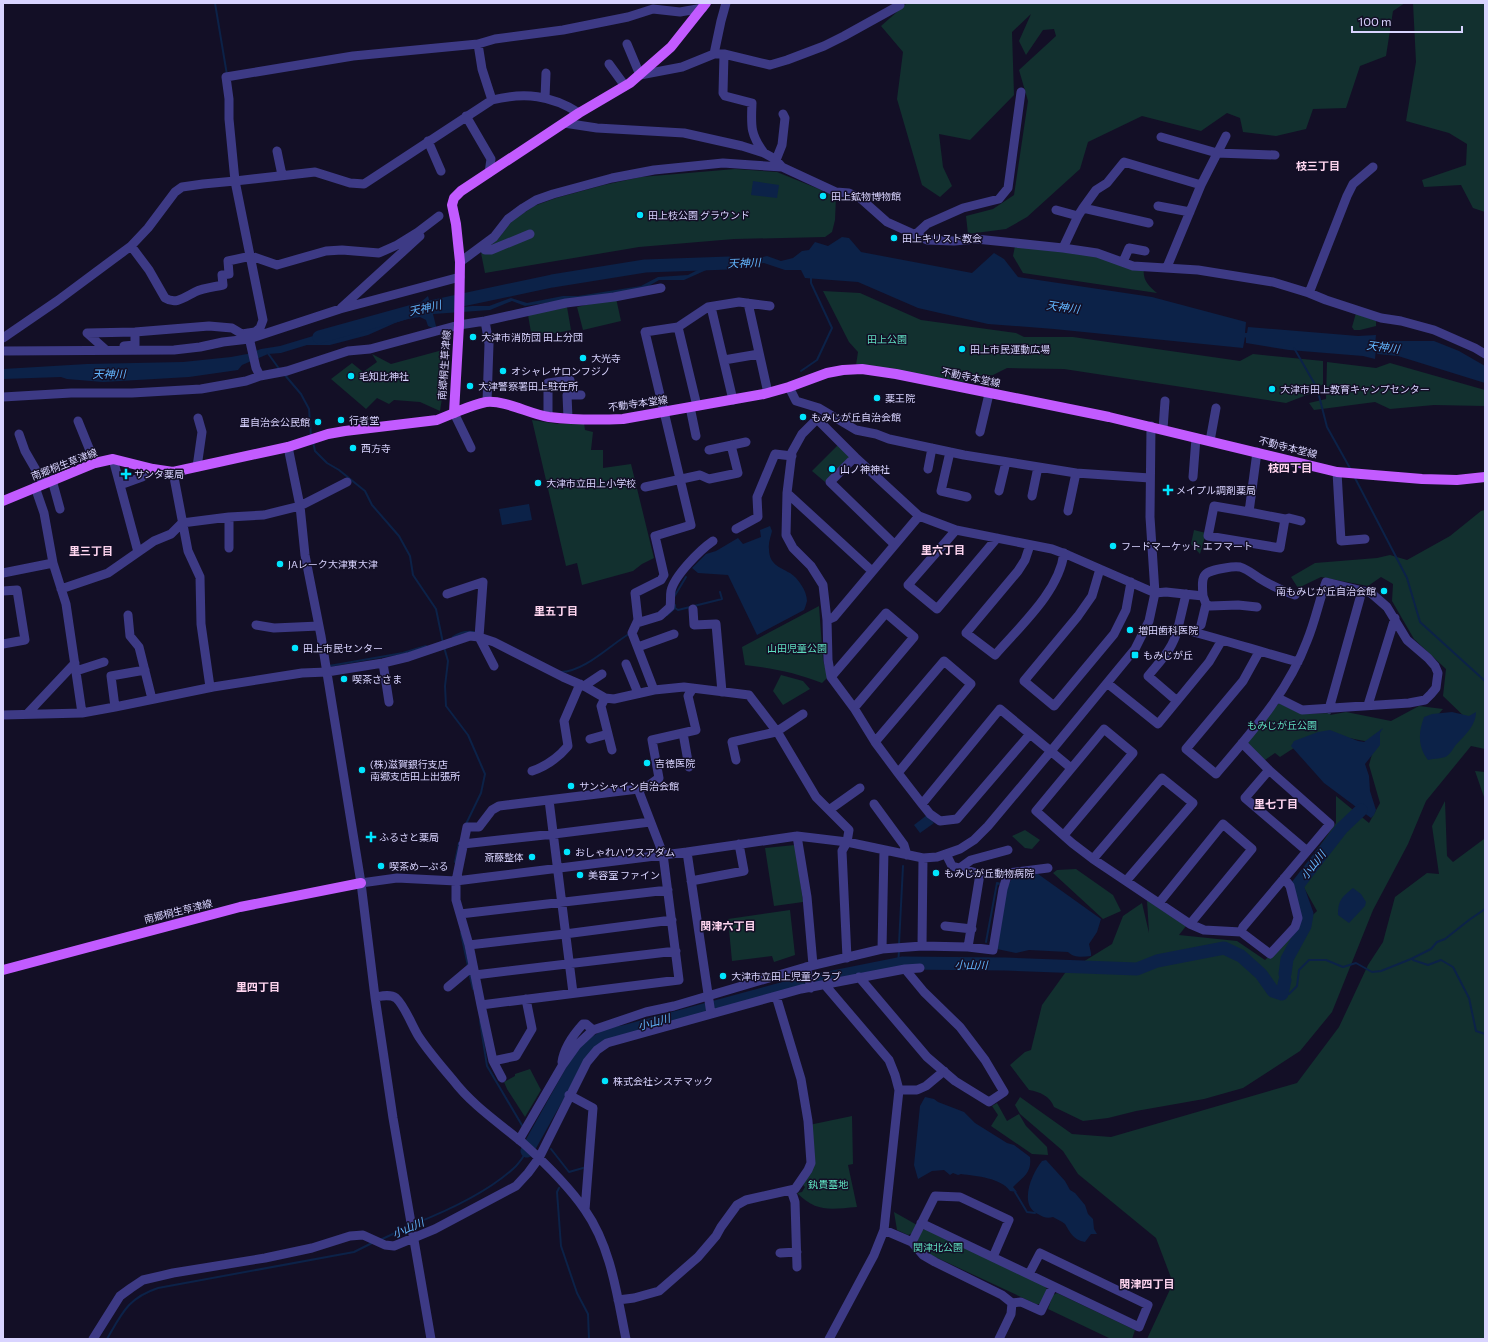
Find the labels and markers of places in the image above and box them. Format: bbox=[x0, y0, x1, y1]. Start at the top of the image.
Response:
place label: 田上鉱物博物館 bbox=[831, 190, 901, 202]
marker: 田上鉱物博物館 bbox=[818, 191, 828, 201]
place label: 田上枝公園 グラウンド bbox=[648, 209, 750, 221]
marker: 田上枝公園 グラウンド bbox=[635, 210, 645, 220]
place label: 田上キリスト教会 bbox=[902, 232, 982, 244]
marker: 田上キリスト教会 bbox=[889, 233, 899, 243]
place label: 大津市消防団 田上分団 bbox=[481, 331, 583, 343]
marker: 大津市消防団 田上分団 bbox=[468, 332, 478, 342]
place label: 田上市民運動広場 bbox=[970, 343, 1050, 355]
marker: 田上市民運動広場 bbox=[957, 344, 967, 354]
place label: 大光寺 bbox=[591, 352, 621, 364]
marker: 大光寺 bbox=[578, 353, 588, 363]
place label: オシャレサロンフジノ bbox=[511, 365, 611, 377]
marker: オシャレサロンフジノ bbox=[498, 366, 508, 376]
place label: 毛知比神社 bbox=[359, 370, 409, 382]
marker: 毛知比神社 bbox=[346, 371, 356, 381]
place label: 大津警察署田上駐在所 bbox=[478, 380, 578, 392]
marker: 大津警察署田上駐在所 bbox=[465, 381, 475, 391]
place label: 大津市田上教育キャンプセンター bbox=[1280, 383, 1430, 395]
marker: 大津市田上教育キャンプセンター bbox=[1267, 384, 1277, 394]
place label: 薬王院 bbox=[885, 392, 915, 404]
marker: 薬王院 bbox=[872, 393, 882, 403]
place label: もみじが丘自治会館 bbox=[811, 411, 901, 423]
marker: もみじが丘自治会館 bbox=[798, 412, 808, 422]
place label: 行者堂 bbox=[349, 414, 379, 426]
marker: 行者堂 bbox=[336, 415, 346, 425]
place label: 里自治会公民館 bbox=[240, 416, 310, 428]
marker: 里自治会公民館 bbox=[313, 417, 323, 427]
place label: 西方寺 bbox=[361, 442, 391, 454]
marker: 西方寺 bbox=[348, 443, 358, 453]
place label: 山ノ神神社 bbox=[840, 463, 890, 475]
marker: 山ノ神神社 bbox=[827, 464, 837, 474]
place label: サンタ薬局 bbox=[134, 468, 184, 480]
marker: サンタ薬局 bbox=[121, 469, 131, 479]
place label: 大津市立田上小学校 bbox=[546, 477, 636, 489]
marker: 大津市立田上小学校 bbox=[533, 478, 543, 488]
place label: メイプル調剤薬局 bbox=[1176, 484, 1256, 496]
marker: メイプル調剤薬局 bbox=[1163, 485, 1173, 495]
place label: フードマーケット エフマート bbox=[1121, 540, 1253, 552]
marker: フードマーケット エフマート bbox=[1108, 541, 1118, 551]
place label: JAレーク大津東大津 bbox=[288, 558, 378, 570]
marker: JAレーク大津東大津 bbox=[275, 559, 285, 569]
place label: 南もみじが丘自治会館 bbox=[1276, 585, 1376, 597]
marker: 南もみじが丘自治会館 bbox=[1379, 586, 1389, 596]
place label: 増田歯科医院 bbox=[1138, 624, 1198, 636]
marker: 増田歯科医院 bbox=[1125, 625, 1135, 635]
place label: 田上市民センター bbox=[303, 642, 383, 654]
marker: 田上市民センター bbox=[290, 643, 300, 653]
place label: もみじが丘 bbox=[1143, 649, 1193, 661]
marker: もみじが丘 bbox=[1130, 650, 1140, 660]
place label: 喫茶ささま bbox=[352, 673, 402, 685]
marker: 喫茶ささま bbox=[339, 674, 349, 684]
place label: 吉徳医院 bbox=[655, 757, 695, 769]
place label: (株)滋賀銀行支店 南郷支店田上出張所 bbox=[370, 758, 460, 782]
marker: 吉徳医院 bbox=[642, 758, 652, 768]
marker: (株)滋賀銀行支店 南郷支店田上出張所 bbox=[357, 765, 367, 775]
place label: サンシャイン自治会館 bbox=[579, 780, 679, 792]
marker: サンシャイン自治会館 bbox=[566, 781, 576, 791]
place label: ふるさと薬局 bbox=[379, 831, 439, 843]
marker: ふるさと薬局 bbox=[366, 832, 376, 842]
place label: おしゃれハウスアダム bbox=[575, 846, 675, 858]
marker: おしゃれハウスアダム bbox=[562, 847, 572, 857]
place label: 斎藤整体 bbox=[484, 851, 524, 863]
marker: 斎藤整体 bbox=[527, 852, 537, 862]
place label: 喫茶めーぷる bbox=[389, 860, 449, 872]
marker: 喫茶めーぷる bbox=[376, 861, 386, 871]
place label: もみじが丘動物病院 bbox=[944, 867, 1034, 879]
marker: もみじが丘動物病院 bbox=[931, 868, 941, 878]
place label: 美容室 ファイン bbox=[588, 869, 660, 881]
marker: 美容室 ファイン bbox=[575, 870, 585, 880]
place label: 大津市立田上児童クラブ bbox=[731, 970, 841, 982]
marker: 大津市立田上児童クラブ bbox=[718, 971, 728, 981]
place label: 株式会社システマック bbox=[613, 1075, 713, 1087]
marker: 株式会社システマック bbox=[600, 1076, 610, 1086]

